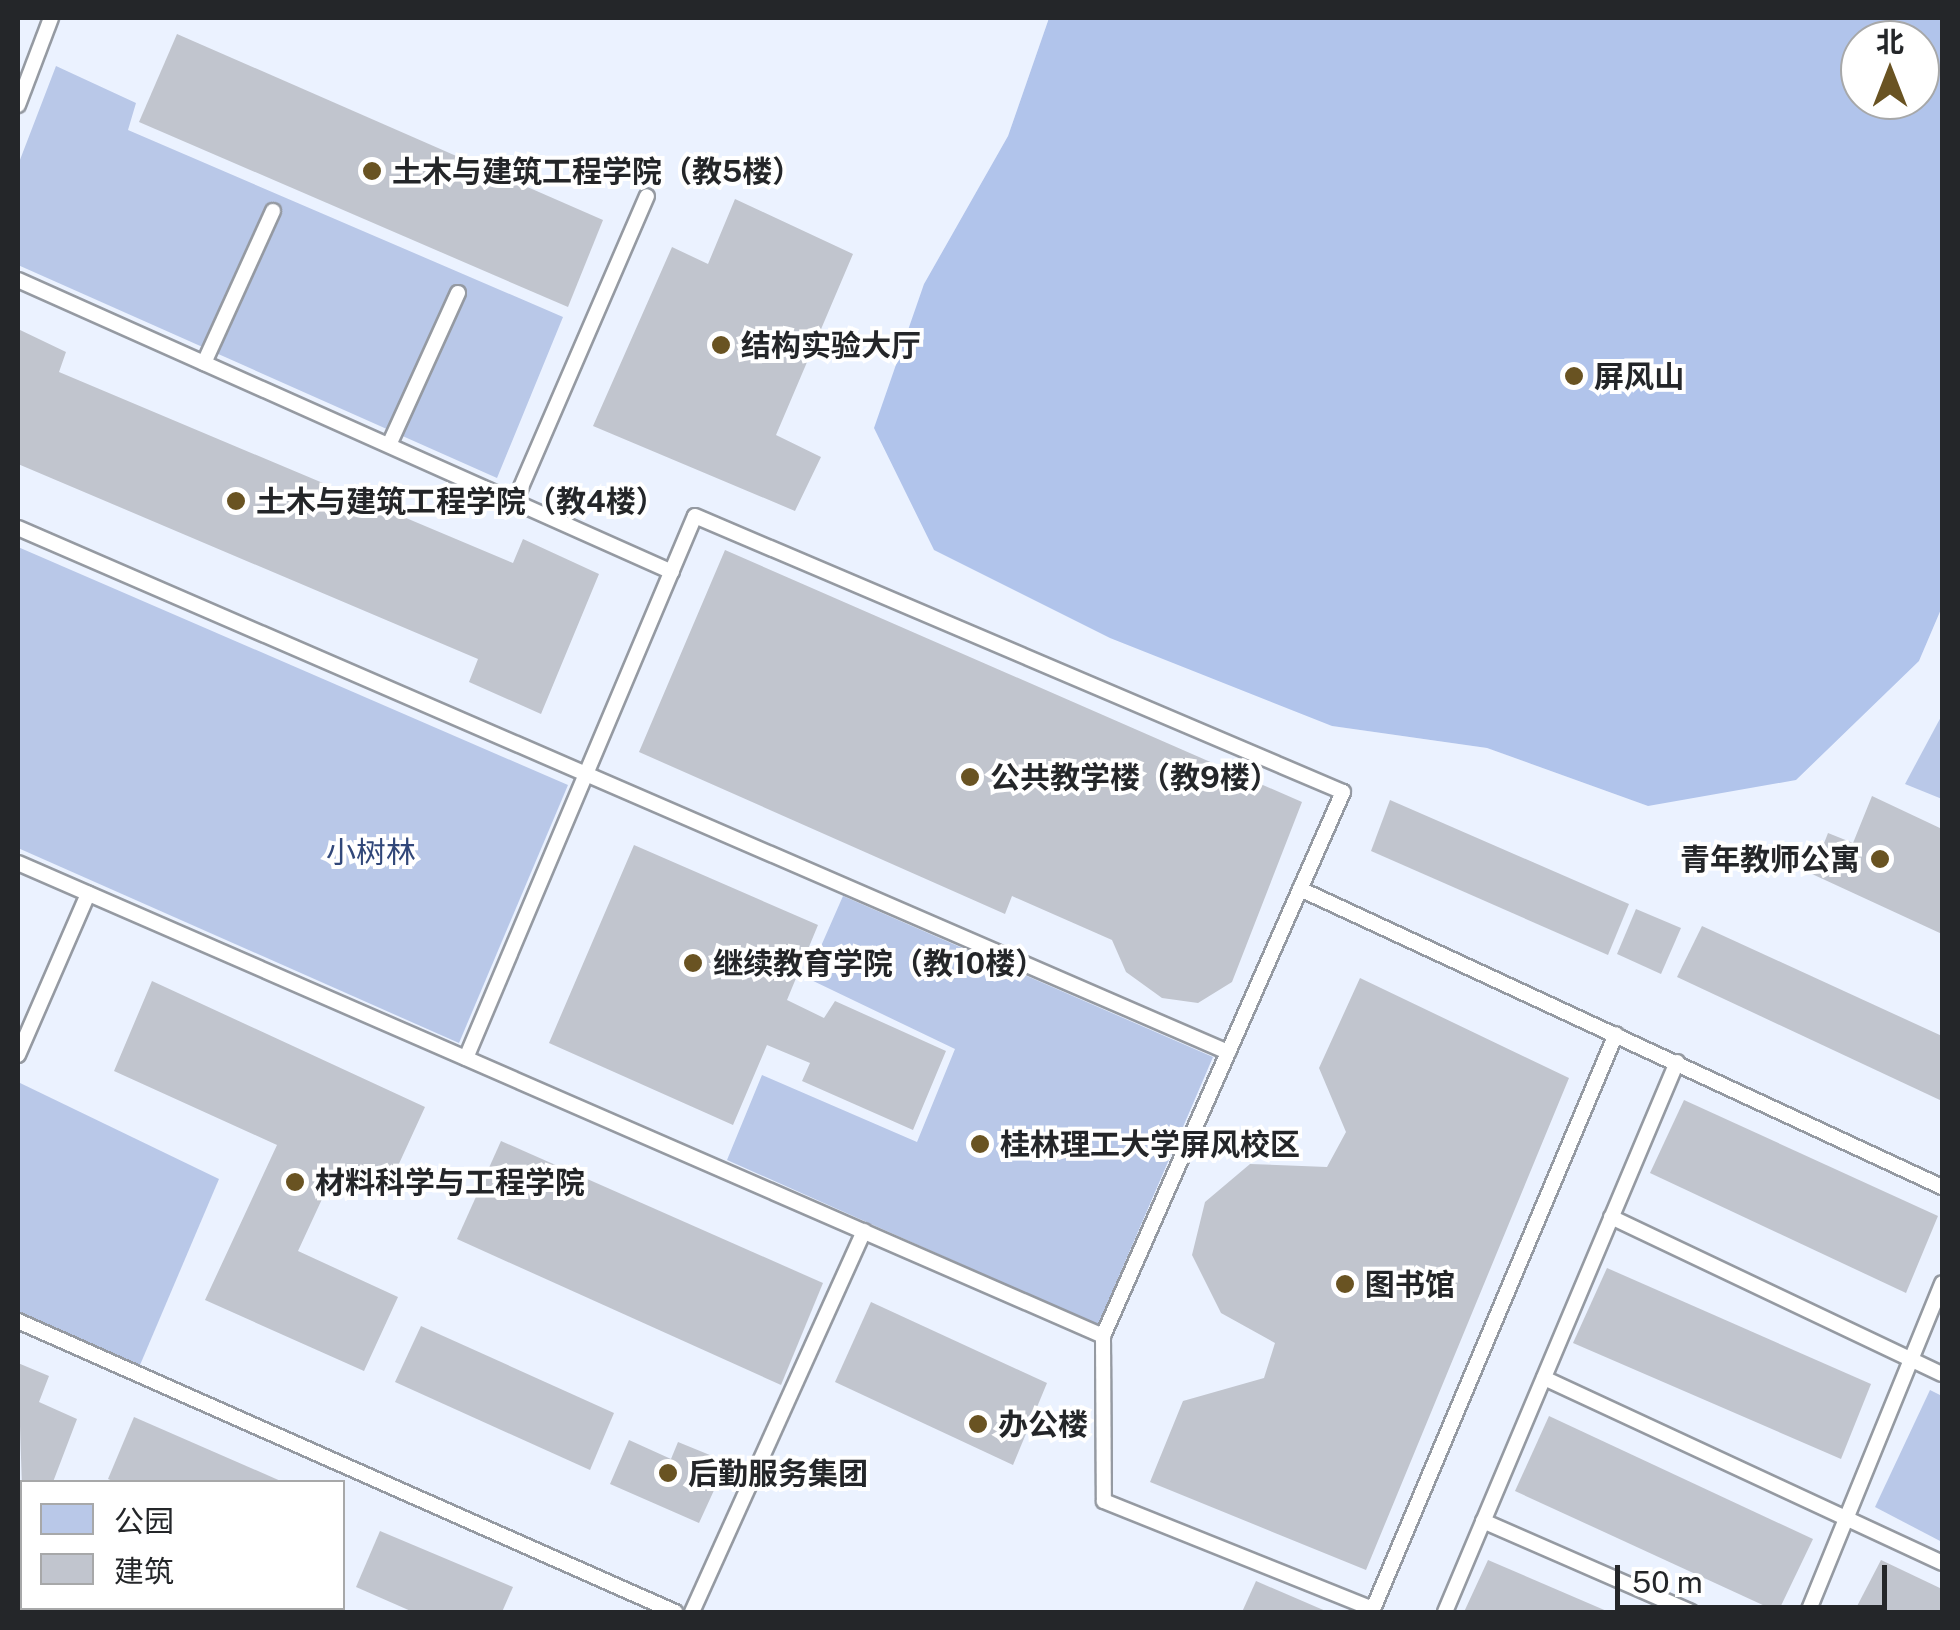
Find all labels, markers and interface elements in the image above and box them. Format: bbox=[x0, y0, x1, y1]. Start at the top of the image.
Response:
north arrow bbox=[1840, 20, 1940, 120]
text: 北 bbox=[1876, 25, 1904, 58]
place label: 土木与建筑工程学院（教5楼） bbox=[392, 153, 802, 189]
marker: 土木与建筑工程学院（教5楼） bbox=[361, 160, 383, 182]
place label: 结构实验大厅 bbox=[741, 327, 921, 363]
marker: 结构实验大厅 bbox=[710, 334, 732, 356]
place label: 屏风山 bbox=[1594, 358, 1684, 394]
marker: 屏风山 bbox=[1563, 365, 1585, 387]
place label: 土木与建筑工程学院（教4楼） bbox=[256, 483, 666, 519]
marker: 土木与建筑工程学院（教4楼） bbox=[225, 490, 247, 512]
place label: 公共教学楼（教9楼） bbox=[990, 759, 1280, 795]
marker: 公共教学楼（教9楼） bbox=[959, 766, 981, 788]
park label: 小树林 bbox=[326, 834, 416, 870]
place label: 青年教师公寓 bbox=[1680, 841, 1860, 877]
marker: 青年教师公寓 bbox=[1869, 848, 1891, 870]
place label: 继续教育学院（教10楼） bbox=[713, 945, 1045, 981]
marker: 继续教育学院（教10楼） bbox=[682, 952, 704, 974]
place label: 桂林理工大学屏风校区 bbox=[1000, 1126, 1300, 1162]
marker: 桂林理工大学屏风校区 bbox=[969, 1133, 991, 1155]
place label: 材料科学与工程学院 bbox=[315, 1164, 585, 1200]
marker: 材料科学与工程学院 bbox=[284, 1171, 306, 1193]
place label: 图书馆 bbox=[1365, 1266, 1455, 1302]
marker: 图书馆 bbox=[1334, 1273, 1356, 1295]
place label: 办公楼 bbox=[998, 1406, 1088, 1442]
marker: 办公楼 bbox=[967, 1413, 989, 1435]
place label: 后勤服务集团 bbox=[688, 1455, 868, 1491]
marker: 后勤服务集团 bbox=[657, 1462, 679, 1484]
legend bbox=[20, 1480, 345, 1610]
text: 公园 bbox=[114, 1503, 174, 1539]
scale bar bbox=[1620, 1545, 1892, 1607]
text: 建筑 bbox=[114, 1553, 174, 1589]
text: 50 m bbox=[1632, 1564, 1703, 1600]

